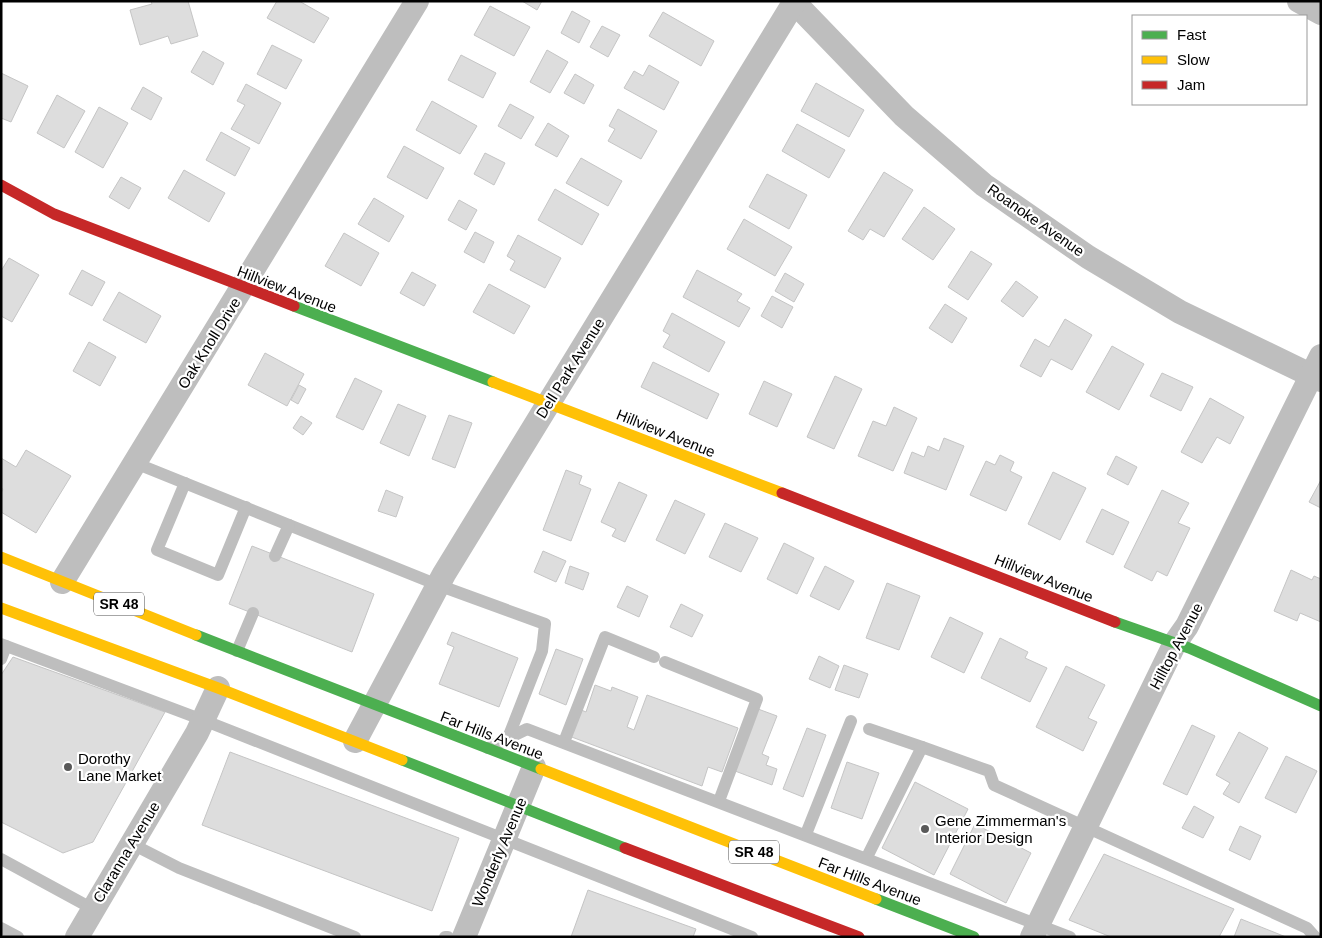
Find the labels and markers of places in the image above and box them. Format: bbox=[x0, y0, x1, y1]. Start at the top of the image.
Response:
place label: Dorothy Lane Market bbox=[78, 750, 162, 784]
marker: Dorothy Lane Market bbox=[62, 761, 74, 773]
place label: Gene Zimmerman's Interior Design bbox=[935, 812, 1066, 846]
marker: Gene Zimmerman's Interior Design bbox=[919, 823, 931, 835]

